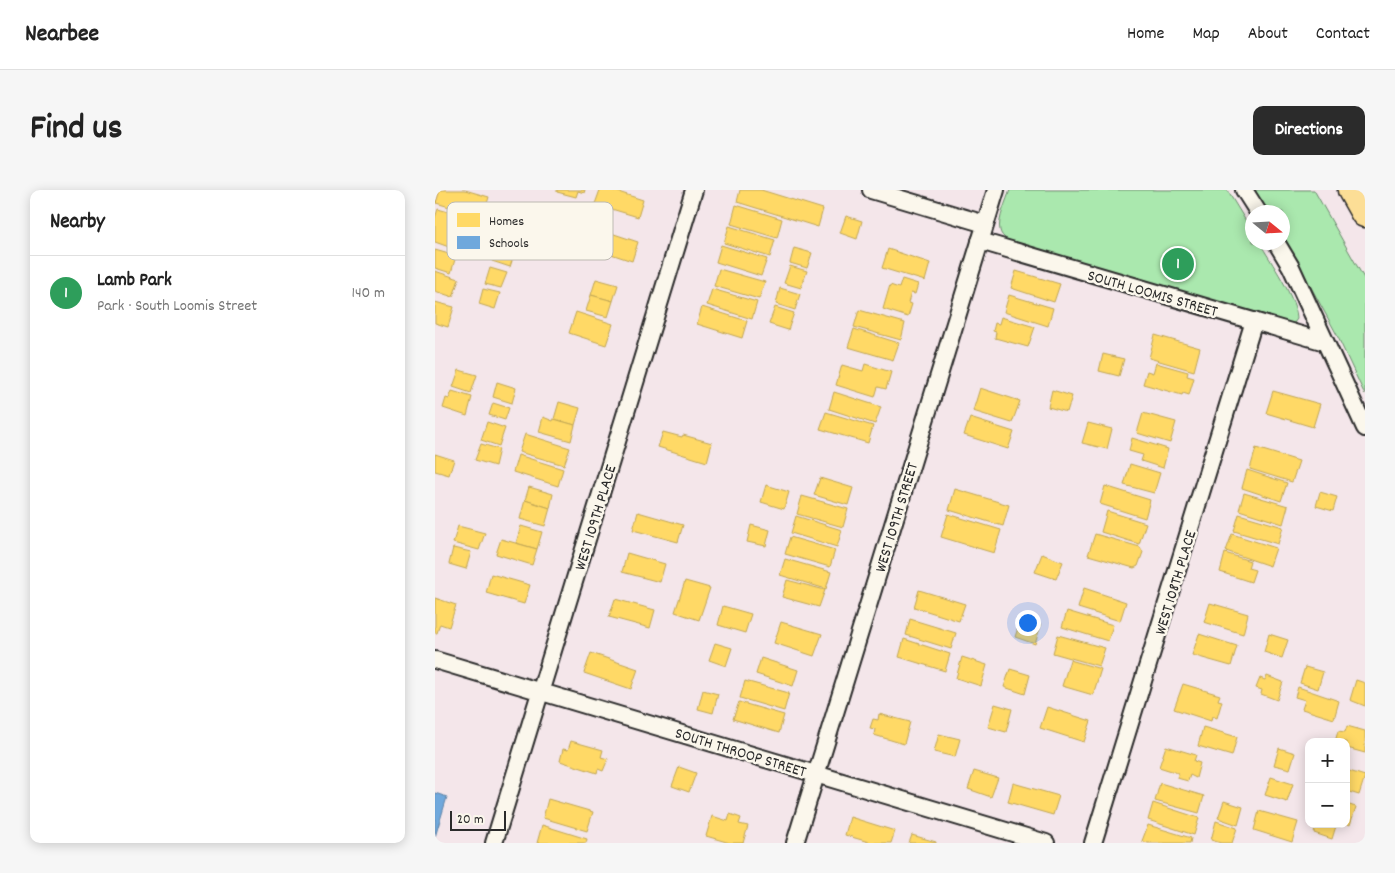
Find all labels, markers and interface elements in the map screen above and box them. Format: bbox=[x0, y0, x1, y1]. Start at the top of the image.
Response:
text: Nearbee bbox=[25, 18, 99, 52]
text: Home bbox=[1127, 22, 1164, 47]
text: Map bbox=[1192, 22, 1220, 47]
text: About bbox=[1248, 22, 1288, 47]
text: Contact bbox=[1316, 22, 1370, 47]
text: Find us bbox=[30, 105, 122, 155]
button: Directions bbox=[1253, 106, 1365, 155]
legend bbox=[447, 202, 613, 260]
north arrow bbox=[1245, 205, 1290, 250]
text: Nearby bbox=[50, 208, 105, 238]
text: Homes bbox=[489, 212, 524, 232]
text: Schools bbox=[489, 234, 529, 254]
pin: 1 bbox=[1162, 245, 1194, 283]
street label: SOUTH LOOMIS STREET bbox=[1085, 265, 1221, 324]
text: Lamb Park bbox=[97, 268, 172, 295]
text: 1 bbox=[64, 282, 68, 305]
text: 140 m bbox=[351, 282, 385, 305]
text: Park · South Loomis Street bbox=[97, 295, 257, 318]
street label: WEST 109TH STREET bbox=[870, 460, 925, 575]
street label: WEST 109TH PLACE bbox=[569, 462, 624, 573]
street label: WEST 108TH PLACE bbox=[1150, 527, 1203, 638]
your location bbox=[1015, 610, 1041, 636]
street label: SOUTH THROOP STREET bbox=[672, 723, 809, 784]
map controls bbox=[1305, 738, 1350, 828]
button: + bbox=[1305, 738, 1350, 783]
button: − bbox=[1305, 783, 1350, 828]
scale bar bbox=[450, 808, 506, 831]
text: 20 m bbox=[457, 810, 484, 830]

